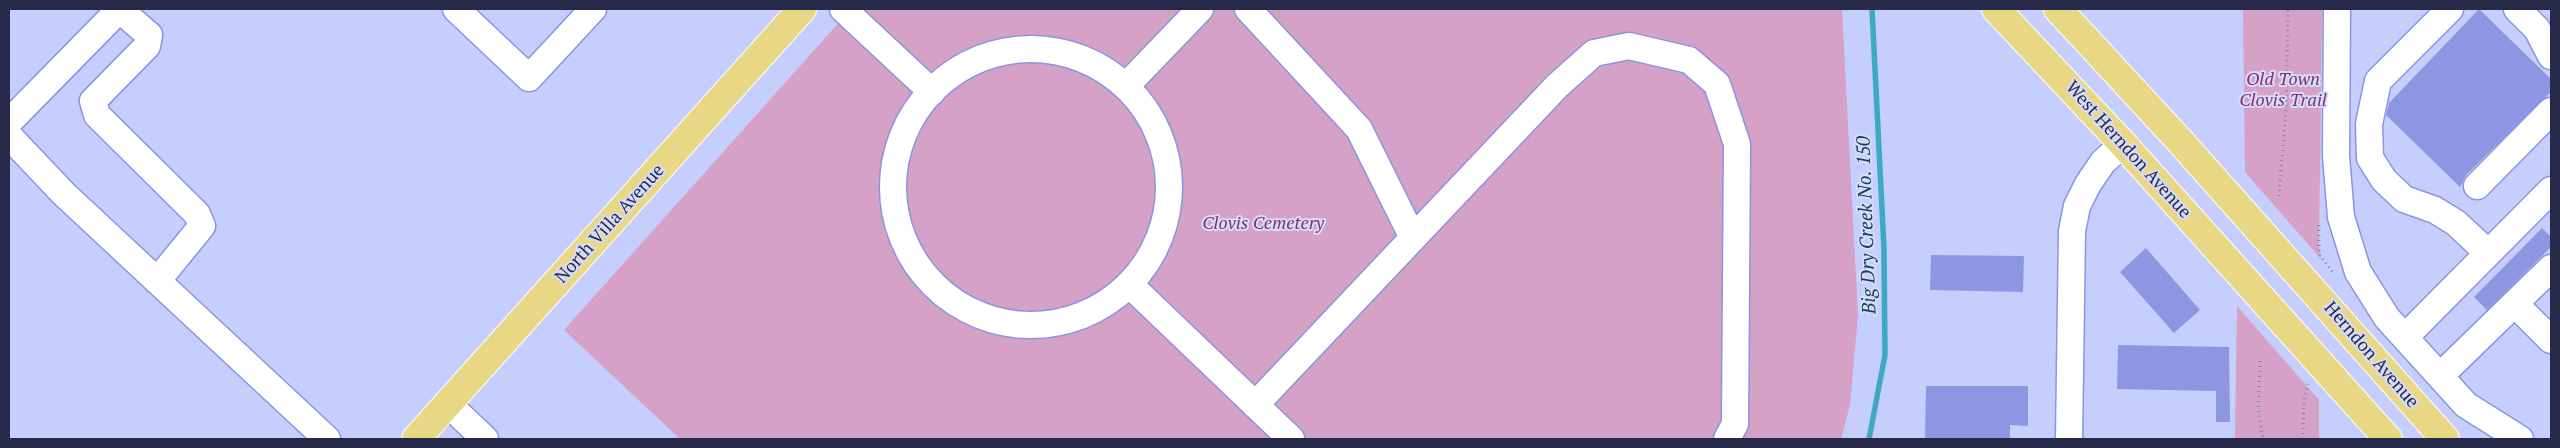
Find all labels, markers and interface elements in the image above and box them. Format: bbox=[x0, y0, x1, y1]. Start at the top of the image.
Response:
park label: Old Town Clovis Trail bbox=[2239, 69, 2327, 112]
street label: West Herndon Avenue bbox=[2061, 77, 2195, 223]
water label: Big Dry Creek No. 150 bbox=[1852, 135, 1882, 315]
street label: North Villa Avenue bbox=[551, 160, 669, 288]
park label: Clovis Cemetery bbox=[1202, 213, 1324, 235]
street label: Herndon Avenue bbox=[2319, 297, 2423, 413]

